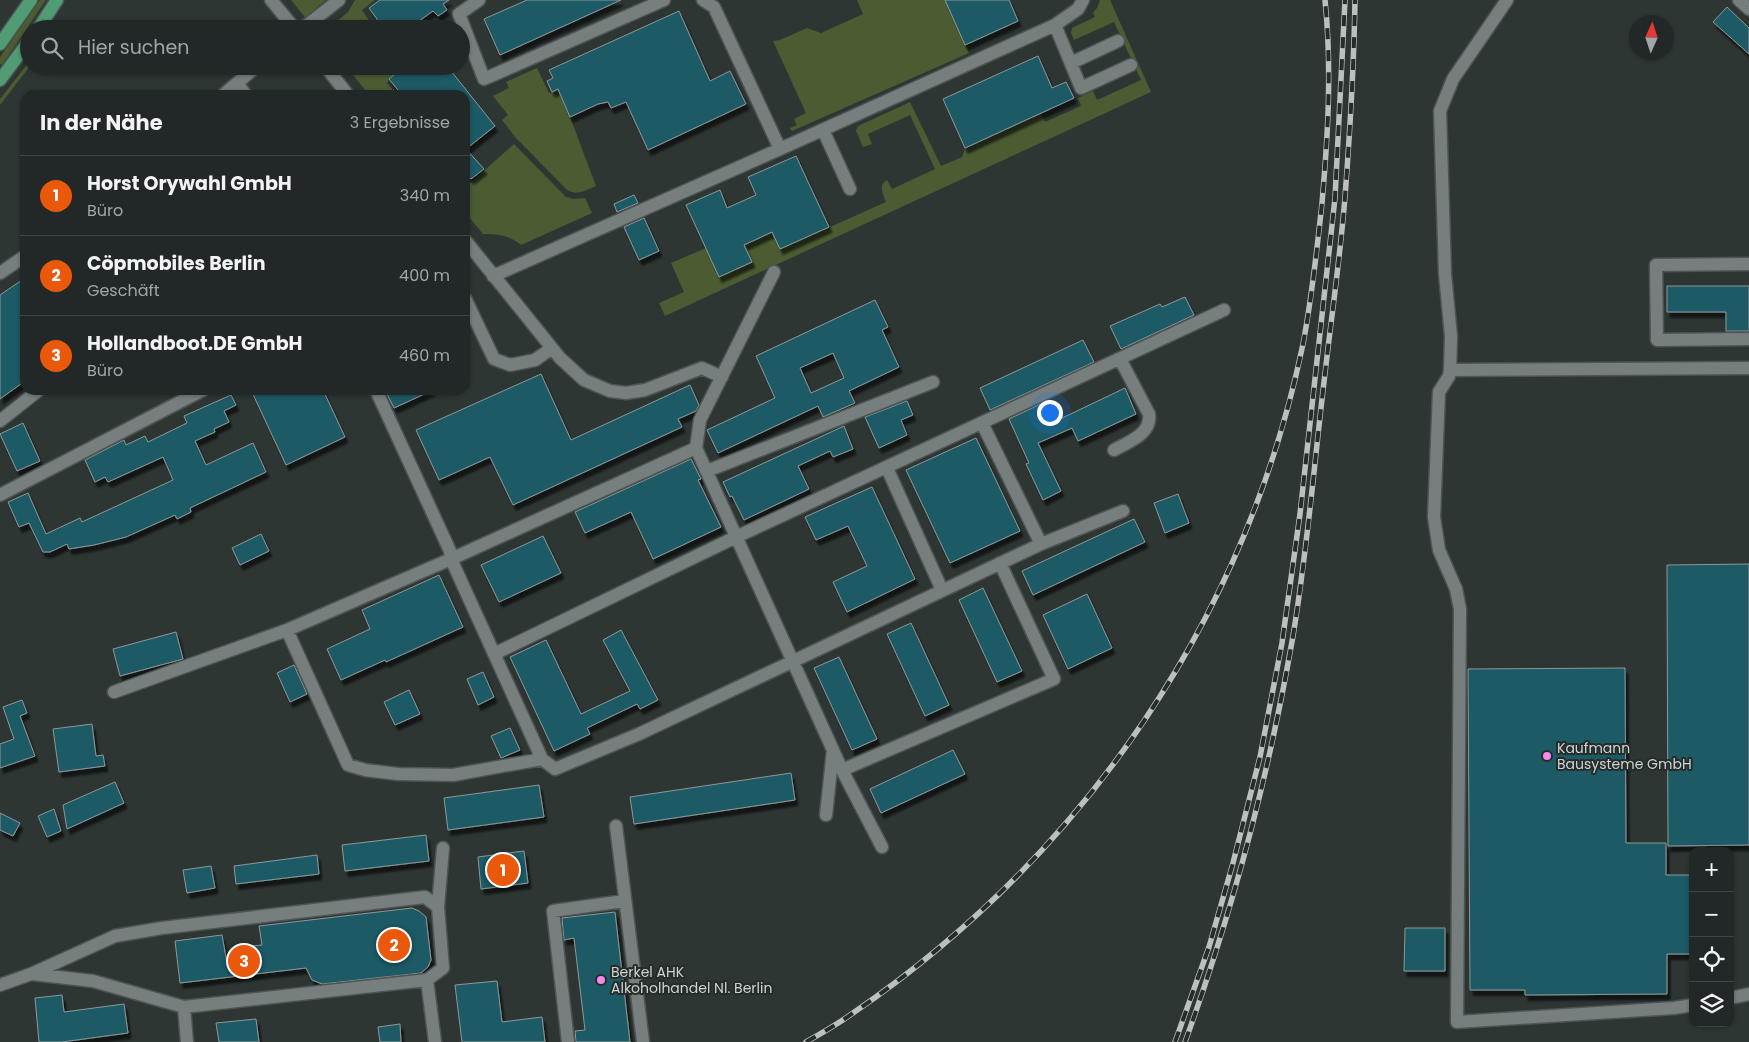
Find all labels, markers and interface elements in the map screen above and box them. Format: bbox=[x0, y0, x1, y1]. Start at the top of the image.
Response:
north arrow bbox=[1629, 15, 1674, 60]
search box bbox=[20, 20, 470, 75]
icon: search bbox=[38, 34, 66, 62]
text: Hier suchen bbox=[78, 34, 189, 61]
text: In der Nähe bbox=[40, 108, 163, 137]
text: 3 Ergebnisse bbox=[350, 111, 450, 134]
text: Horst Orywahl GmbH bbox=[87, 170, 292, 197]
text: 1 bbox=[53, 184, 59, 207]
text: 340 m bbox=[400, 184, 450, 207]
text: Büro bbox=[87, 199, 123, 222]
text: Cöpmobiles Berlin bbox=[87, 250, 266, 277]
text: 2 bbox=[51, 264, 61, 287]
text: 400 m bbox=[399, 264, 450, 287]
text: Geschäft bbox=[87, 279, 160, 302]
text: Hollandboot.DE GmbH bbox=[87, 330, 303, 357]
text: 3 bbox=[51, 344, 61, 367]
text: 460 m bbox=[399, 344, 450, 367]
text: Büro bbox=[87, 359, 123, 382]
your location bbox=[1037, 400, 1063, 426]
place label: Kaufmann Bausysteme GmbH bbox=[1557, 738, 1692, 774]
marker: Kaufmann Bausysteme GmbH bbox=[1541, 750, 1553, 762]
map controls bbox=[1689, 847, 1734, 1027]
button: + bbox=[1689, 847, 1734, 892]
pin: 1 bbox=[487, 851, 519, 889]
button: − bbox=[1689, 892, 1734, 937]
pin: 2 bbox=[378, 926, 410, 964]
button: locate bbox=[1689, 937, 1734, 982]
pin: 3 bbox=[228, 942, 260, 980]
place label: Berkel AHK Alkoholhandel Nl. Berlin bbox=[611, 962, 772, 998]
marker: Berkel AHK Alkoholhandel Nl. Berlin bbox=[595, 974, 607, 986]
button: layers bbox=[1689, 982, 1734, 1027]

